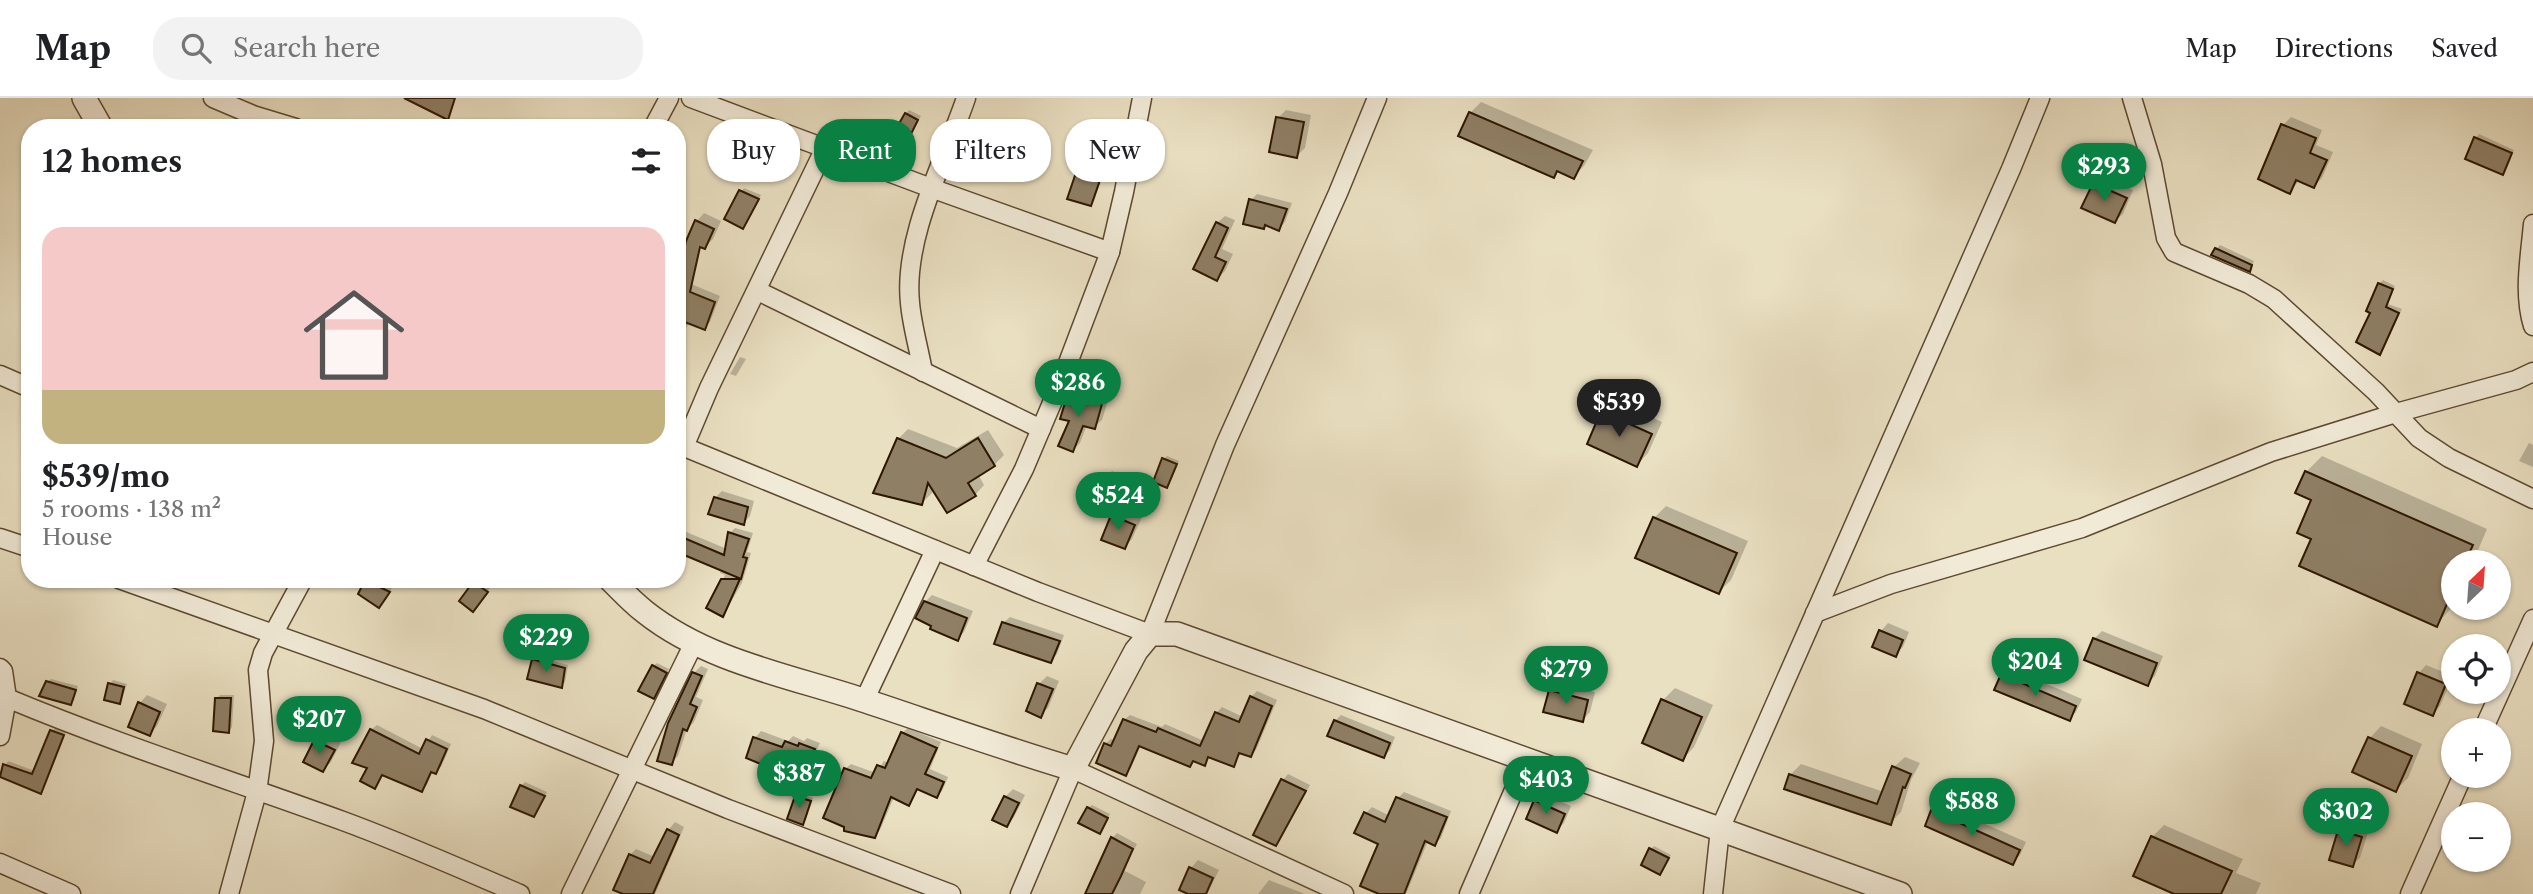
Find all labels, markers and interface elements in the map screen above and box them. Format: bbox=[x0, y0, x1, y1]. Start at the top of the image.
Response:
search box bbox=[153, 17, 643, 80]
text: Map bbox=[35, 28, 111, 69]
icon: search bbox=[177, 29, 215, 67]
text: Search here bbox=[233, 32, 380, 64]
text: Map bbox=[2185, 34, 2237, 63]
text: Directions bbox=[2275, 34, 2393, 63]
text: Saved bbox=[2431, 34, 2498, 63]
chip: Buy bbox=[707, 119, 800, 182]
chip: Rent bbox=[814, 119, 916, 182]
chip: Filters bbox=[930, 119, 1051, 182]
chip: New bbox=[1065, 119, 1165, 182]
icon: filters bbox=[627, 142, 665, 180]
text: 12 homes bbox=[42, 143, 182, 180]
pin: $293 bbox=[2063, 144, 2145, 203]
text: $293 bbox=[2077, 152, 2131, 180]
icon: home bbox=[291, 272, 417, 398]
pin: $286 bbox=[1037, 360, 1119, 419]
text: $286 bbox=[1051, 368, 1105, 396]
pin: $539 bbox=[1578, 380, 1660, 439]
text: $539 bbox=[1593, 388, 1645, 416]
text: $539/mo bbox=[42, 458, 170, 495]
pin: $524 bbox=[1077, 472, 1159, 532]
text: $524 bbox=[1092, 481, 1144, 509]
text: 5 rooms · 138 m² bbox=[42, 495, 221, 523]
text: House bbox=[42, 523, 112, 551]
north arrow bbox=[2441, 550, 2511, 620]
map controls bbox=[2441, 550, 2511, 872]
pin: $229 bbox=[505, 614, 587, 674]
text: $229 bbox=[519, 623, 573, 651]
button: locate bbox=[2441, 634, 2511, 704]
pin: $204 bbox=[1994, 638, 2076, 698]
pin: $279 bbox=[1525, 646, 1607, 706]
text: $204 bbox=[2008, 647, 2062, 675]
text: $279 bbox=[1540, 655, 1592, 683]
pin: $207 bbox=[278, 696, 360, 756]
text: $207 bbox=[292, 705, 346, 733]
button: + bbox=[2441, 718, 2511, 788]
pin: $387 bbox=[758, 750, 840, 810]
pin: $403 bbox=[1505, 756, 1587, 816]
text: $387 bbox=[773, 759, 825, 787]
text: $403 bbox=[1519, 765, 1573, 793]
pin: $588 bbox=[1931, 778, 2013, 838]
text: $588 bbox=[1945, 787, 1999, 815]
pin: $302 bbox=[2305, 788, 2387, 848]
text: $302 bbox=[2319, 797, 2373, 825]
button: − bbox=[2441, 802, 2511, 872]

